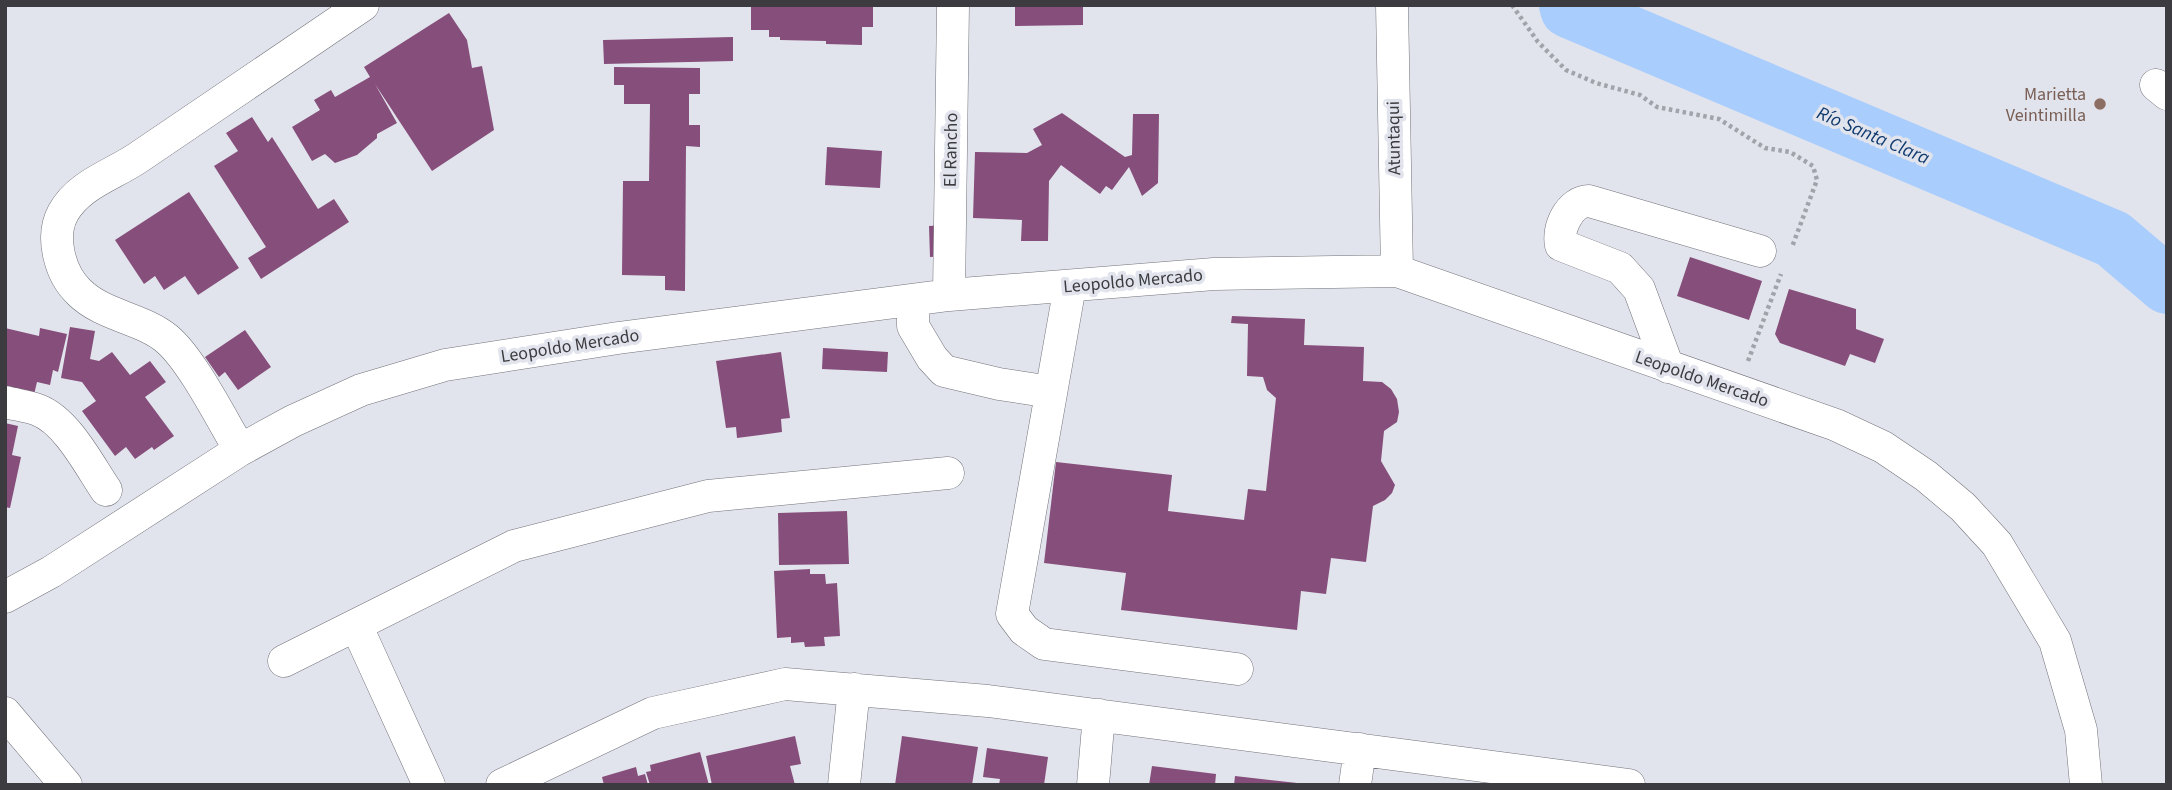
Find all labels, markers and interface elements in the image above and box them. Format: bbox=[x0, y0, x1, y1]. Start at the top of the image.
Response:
place label: Marietta Veintimilla bbox=[2006, 82, 2086, 128]
marker: Marietta Veintimilla bbox=[2092, 96, 2108, 112]
water label: Río Santa Clara bbox=[1812, 100, 1934, 172]
street label: Atuntaqui bbox=[1381, 101, 1407, 175]
street label: El Rancho bbox=[938, 113, 964, 187]
street label: Leopoldo Mercado bbox=[1062, 262, 1204, 300]
street label: Leopoldo Mercado bbox=[499, 323, 641, 369]
street label: Leopoldo Mercado bbox=[1632, 344, 1772, 414]

